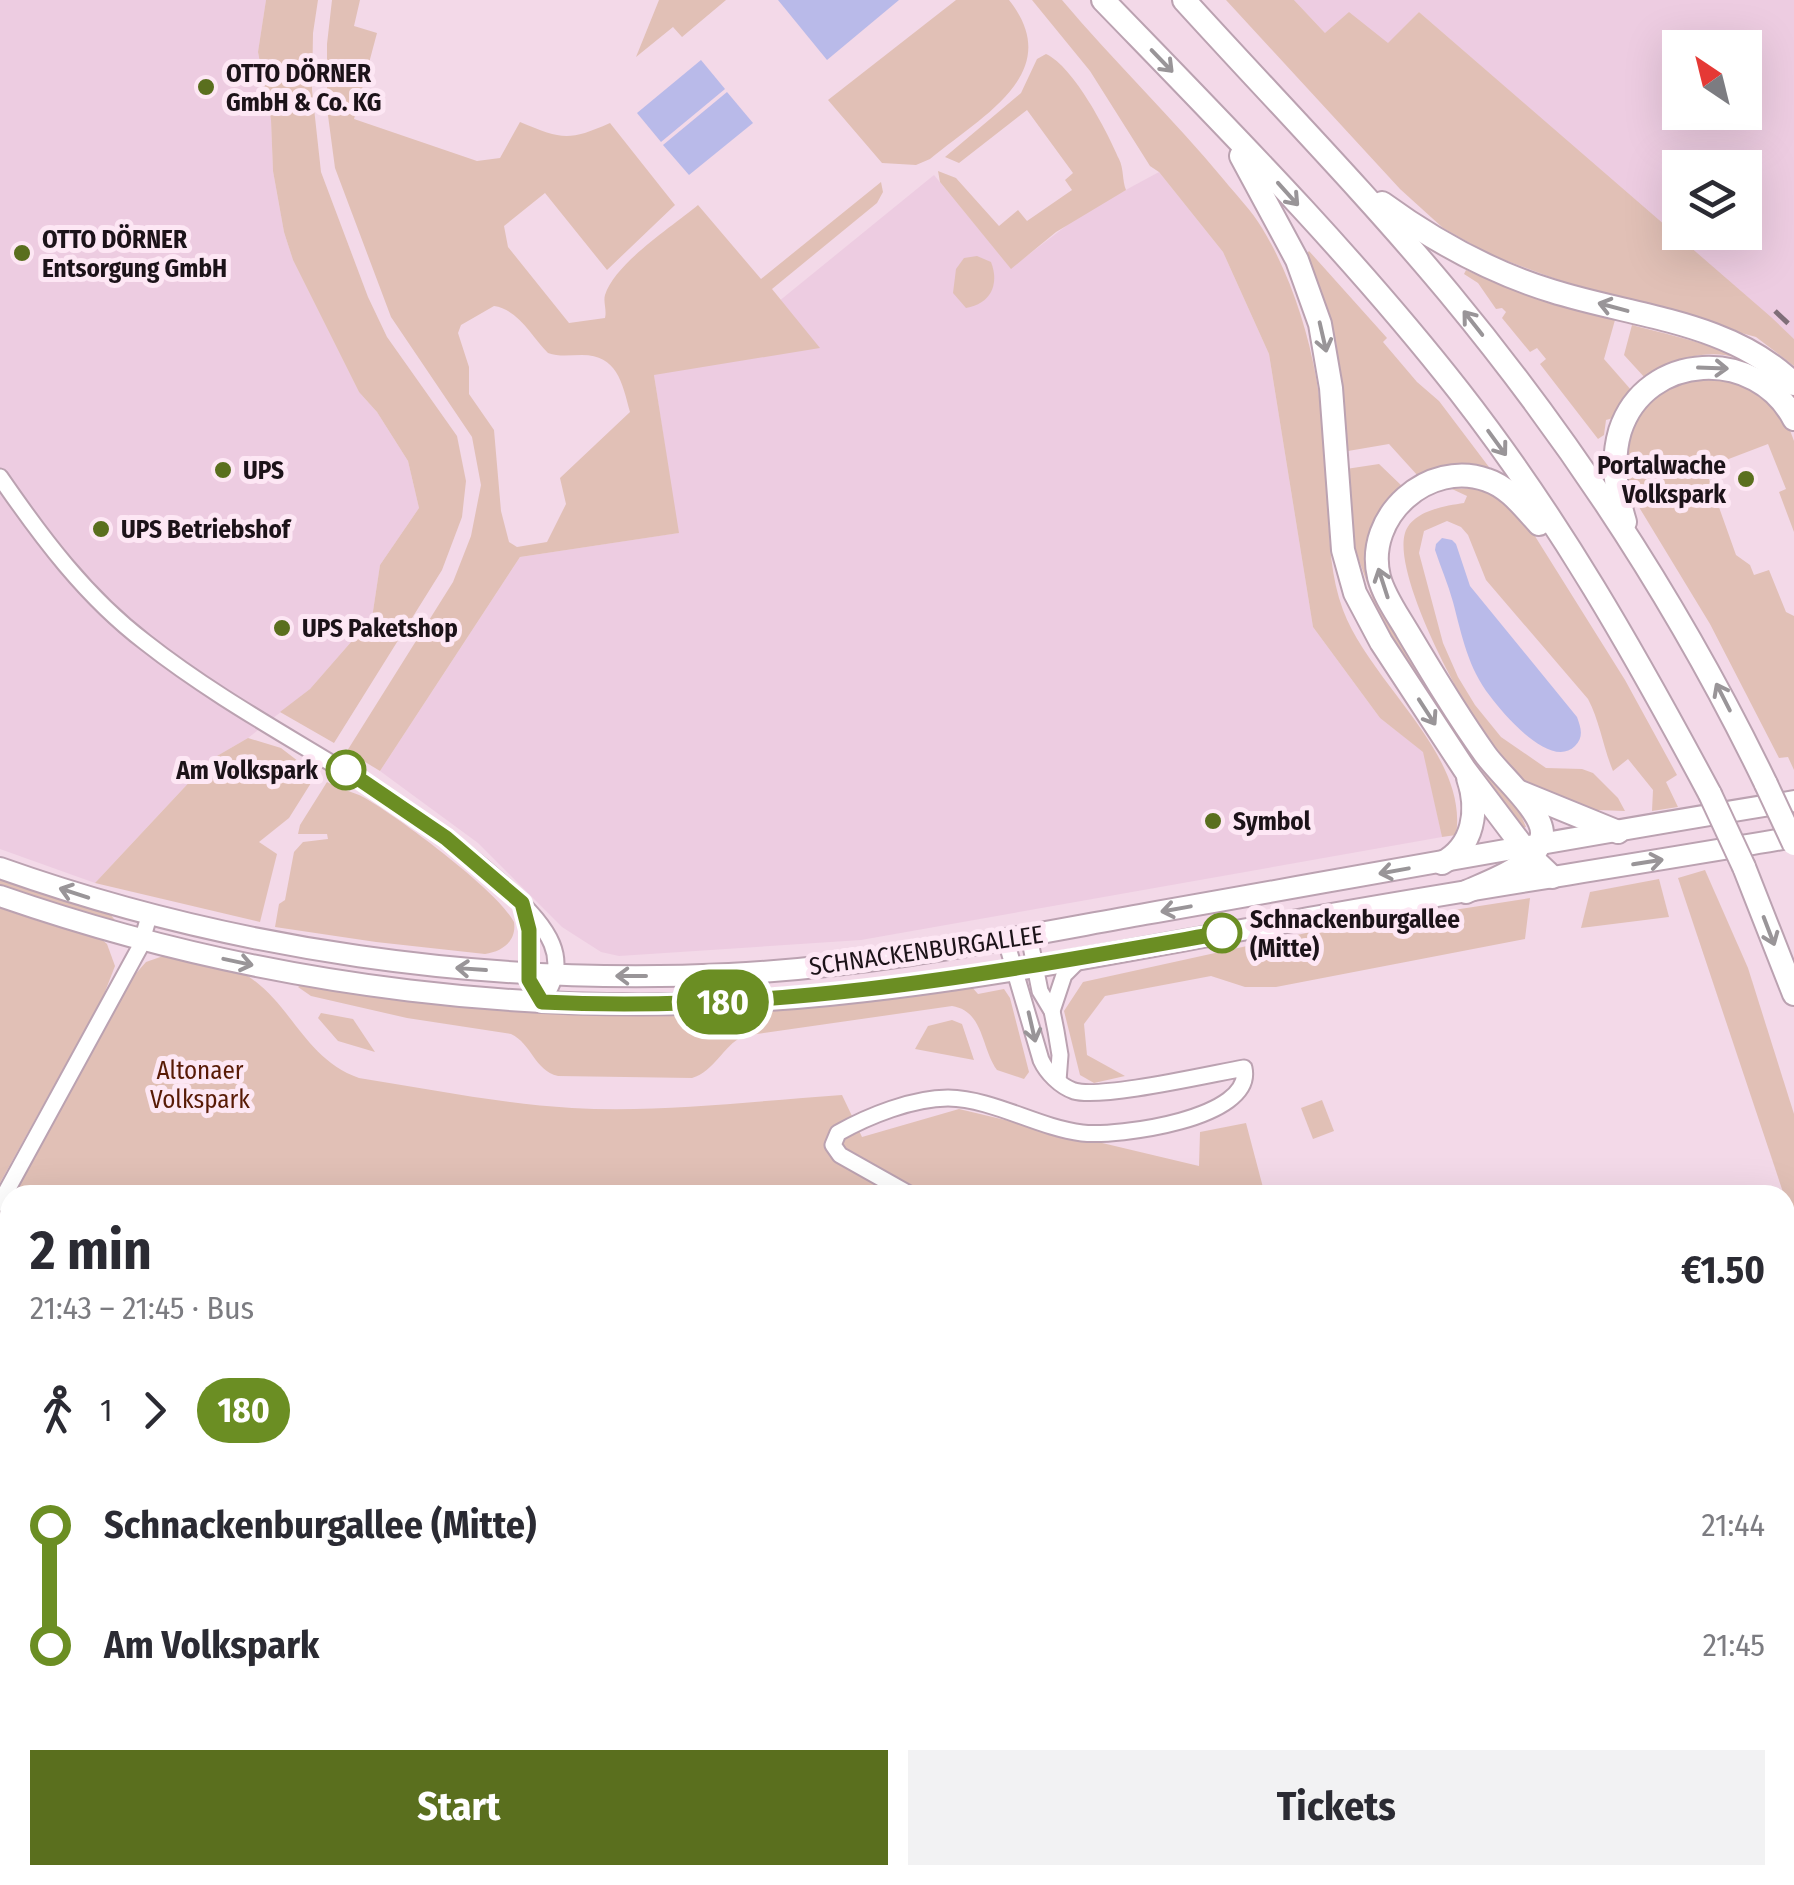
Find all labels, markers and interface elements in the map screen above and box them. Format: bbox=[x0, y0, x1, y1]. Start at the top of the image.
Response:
north arrow bbox=[1662, 30, 1762, 130]
map controls bbox=[1662, 30, 1762, 250]
one-way arrow bbox=[1150, 49, 1174, 73]
place label: OTTO DÖRNER GmbH & Co. KG bbox=[226, 58, 382, 118]
marker: OTTO DÖRNER GmbH & Co. KG bbox=[195, 76, 217, 98]
button: layers bbox=[1662, 150, 1762, 250]
one-way arrow bbox=[1277, 181, 1300, 206]
place label: OTTO DÖRNER Entsorgung GmbH bbox=[42, 224, 227, 284]
marker: OTTO DÖRNER Entsorgung GmbH bbox=[11, 242, 33, 264]
one-way arrow bbox=[1598, 297, 1629, 316]
one-way arrow bbox=[1463, 310, 1484, 337]
one-way arrow bbox=[1315, 320, 1333, 352]
one-way arrow bbox=[1697, 359, 1729, 378]
one-way arrow bbox=[1486, 429, 1507, 456]
place label: Portalwache Volkspark bbox=[1597, 451, 1726, 510]
place label: UPS bbox=[243, 456, 284, 486]
marker: UPS bbox=[212, 459, 234, 481]
marker: Portalwache Volkspark bbox=[1735, 468, 1757, 490]
place label: UPS Betriebshof bbox=[121, 515, 292, 545]
marker: UPS Betriebshof bbox=[90, 518, 112, 540]
one-way arrow bbox=[1372, 567, 1390, 599]
place label: UPS Paketshop bbox=[302, 614, 458, 644]
marker: UPS Paketshop bbox=[271, 617, 293, 639]
one-way arrow bbox=[1713, 682, 1732, 712]
one-way arrow bbox=[1417, 697, 1438, 725]
marker: Am Volkspark bbox=[327, 751, 365, 789]
place label: Am Volkspark bbox=[175, 756, 318, 786]
place label: Symbol bbox=[1233, 807, 1311, 837]
marker: Symbol bbox=[1202, 810, 1224, 832]
one-way arrow bbox=[1632, 852, 1664, 871]
one-way arrow bbox=[1378, 862, 1411, 881]
one-way arrow bbox=[59, 883, 91, 901]
one-way arrow bbox=[1160, 900, 1193, 919]
place label: Schnackenburgallee (Mitte) bbox=[1250, 905, 1460, 964]
marker: Schnackenburgallee (Mitte) bbox=[1203, 914, 1241, 952]
one-way arrow bbox=[1761, 914, 1779, 945]
street label: SCHNACKENBURGALLEE bbox=[807, 920, 1045, 982]
one-way arrow bbox=[221, 954, 253, 972]
one-way arrow bbox=[456, 959, 488, 978]
one-way arrow bbox=[615, 966, 648, 986]
line badge: 180 bbox=[666, 970, 780, 1034]
text: 180 bbox=[697, 981, 749, 1023]
one-way arrow bbox=[1024, 1010, 1042, 1042]
park label: Altonaer Volkspark bbox=[150, 1056, 250, 1115]
text: 2 min bbox=[30, 1218, 152, 1284]
text: €1.50 bbox=[1681, 1247, 1765, 1293]
text: 21:43 – 21:45 · Bus bbox=[30, 1289, 254, 1327]
icon: walk bbox=[30, 1383, 85, 1438]
icon: forward bbox=[127, 1383, 182, 1438]
text: 180 bbox=[217, 1389, 270, 1431]
text: 1 bbox=[100, 1391, 112, 1429]
text: Schnackenburgallee (Mitte) bbox=[104, 1502, 536, 1548]
text: 21:44 bbox=[1702, 1506, 1765, 1544]
text: Am Volkspark bbox=[104, 1622, 319, 1668]
text: 21:45 bbox=[1703, 1626, 1765, 1664]
button: Start bbox=[30, 1750, 888, 1865]
button: Tickets bbox=[908, 1750, 1765, 1865]

